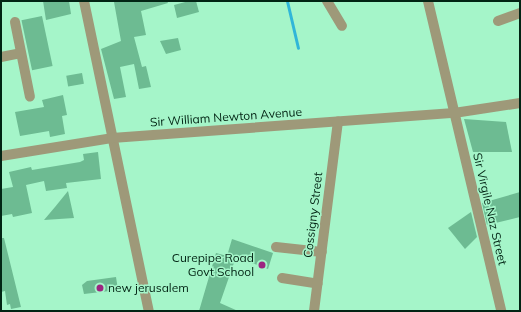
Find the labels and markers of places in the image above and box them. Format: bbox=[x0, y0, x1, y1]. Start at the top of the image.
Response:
place label: Curepipe Road Govt School bbox=[172, 251, 254, 279]
marker: Curepipe Road Govt School bbox=[257, 260, 267, 270]
place label: new jerusalem bbox=[108, 281, 189, 295]
marker: new jerusalem bbox=[95, 283, 105, 293]

